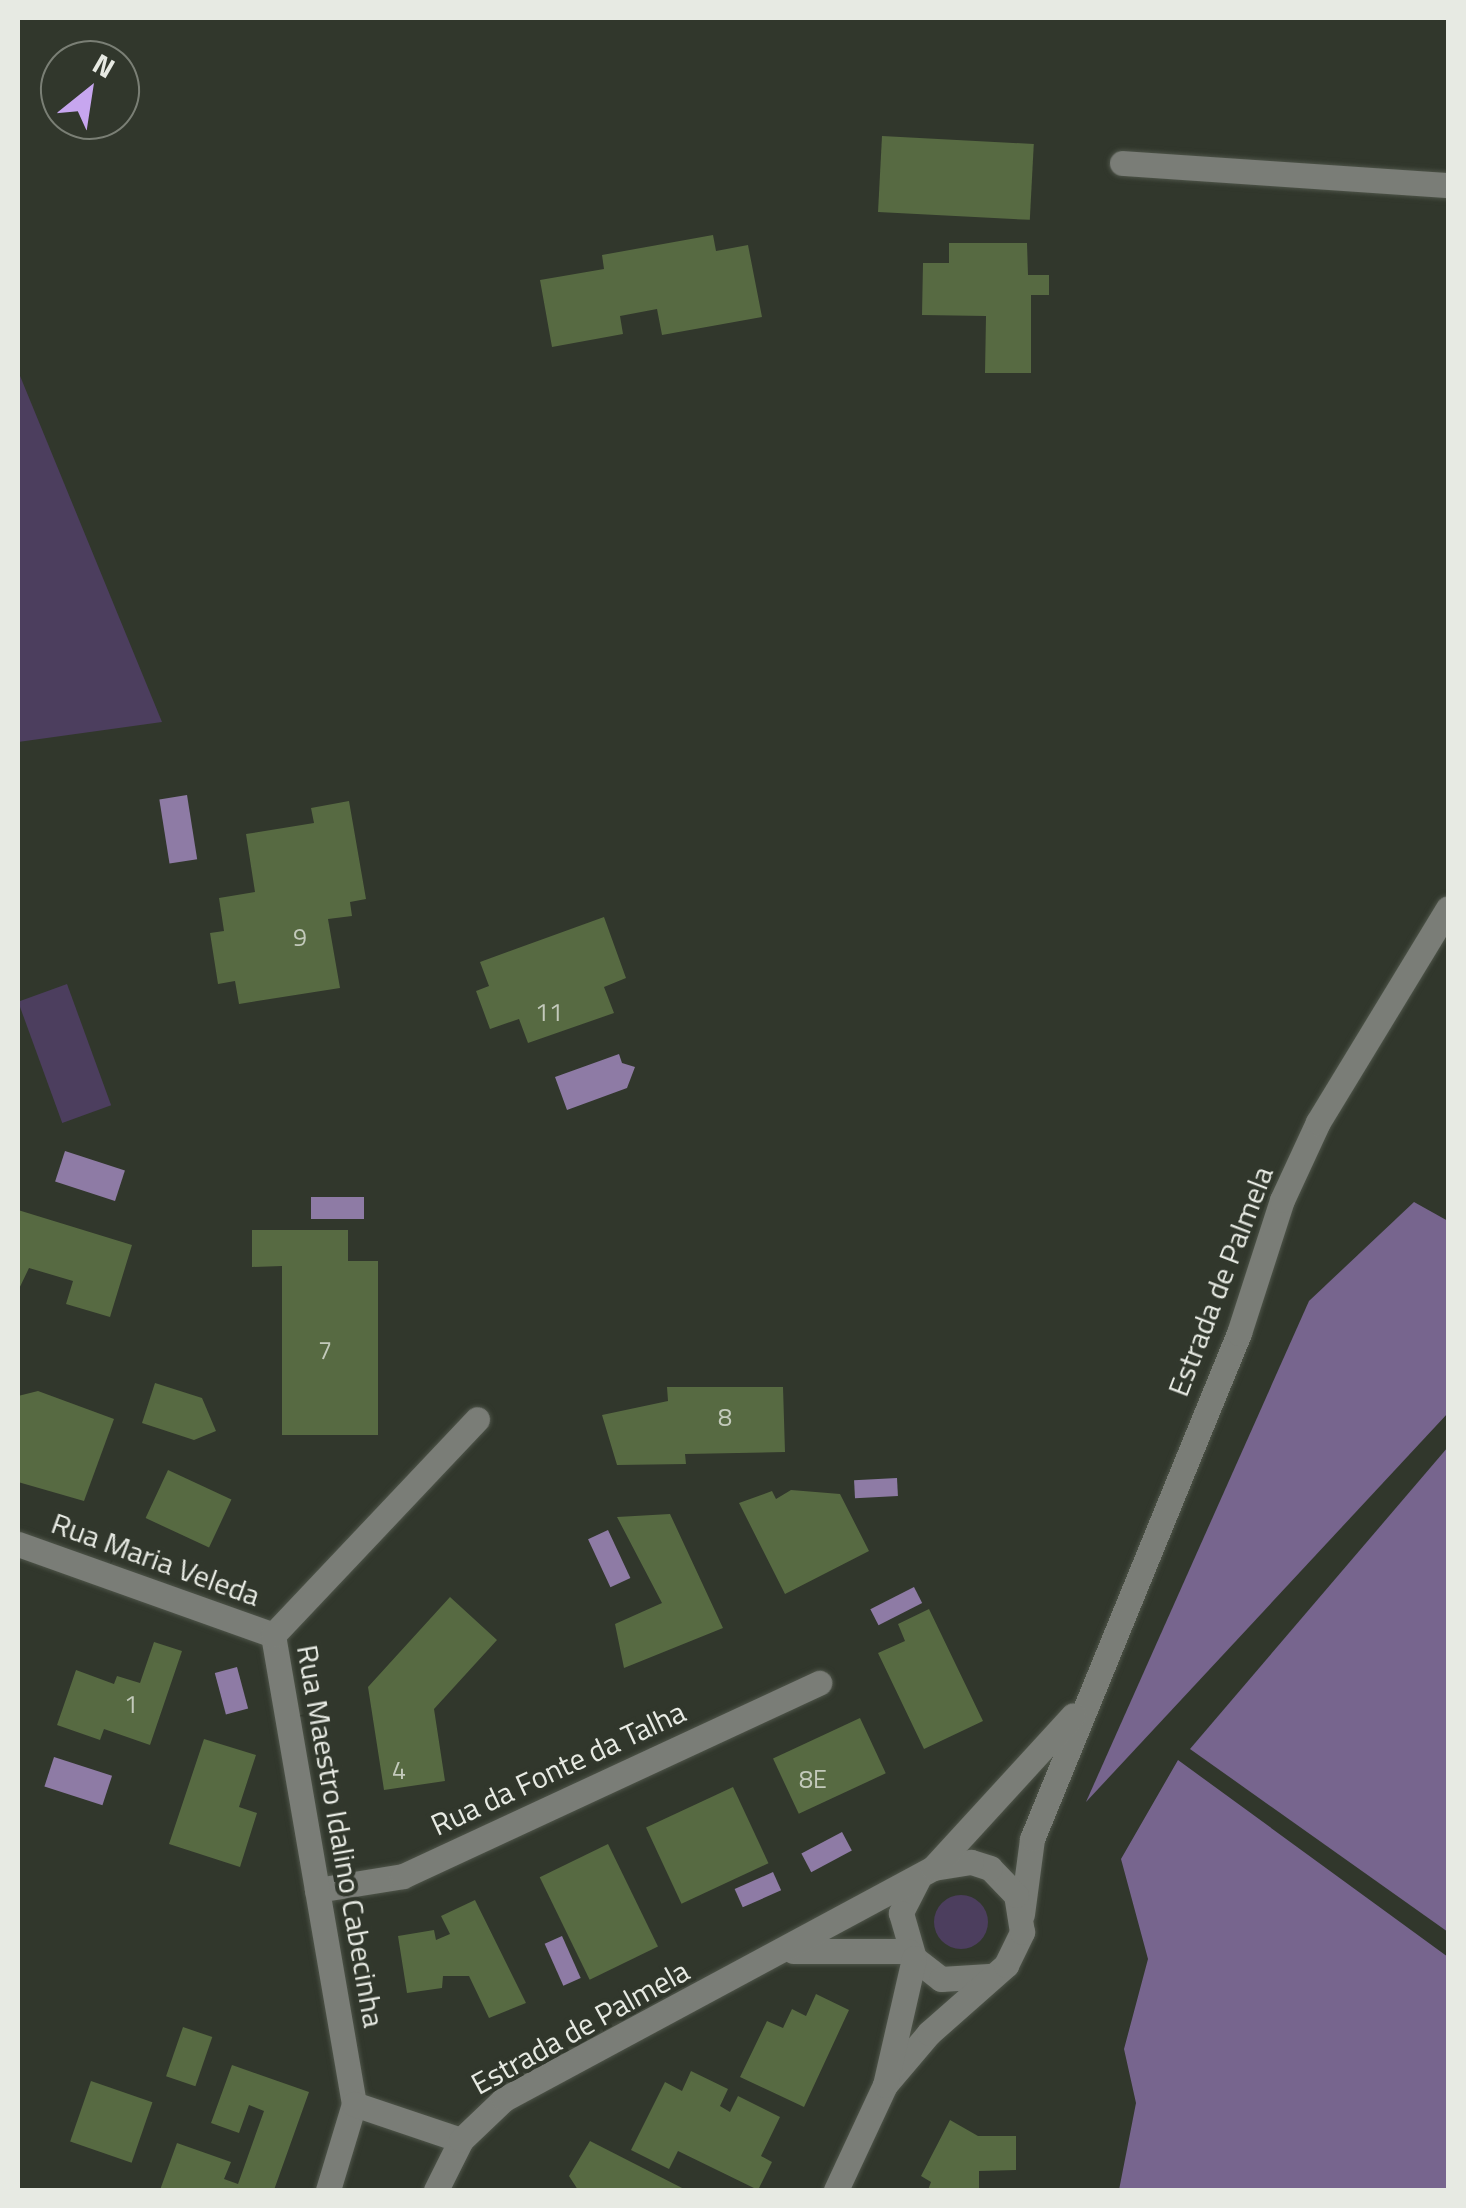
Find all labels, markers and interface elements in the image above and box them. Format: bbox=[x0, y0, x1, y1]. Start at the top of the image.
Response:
north arrow bbox=[40, 40, 140, 140]
text: N bbox=[85, 42, 123, 89]
house number: 9 bbox=[293, 922, 307, 952]
house number: 11 bbox=[535, 997, 563, 1027]
street label: Estrada de Palmela bbox=[1160, 1161, 1280, 1401]
house number: 7 bbox=[318, 1335, 332, 1365]
house number: 8 bbox=[718, 1402, 732, 1432]
street label: Rua Maria Veleda bbox=[47, 1505, 265, 1613]
street label: Rua Maestro Idalino Cabecinha bbox=[290, 1642, 392, 2030]
house number: 1 bbox=[124, 1689, 138, 1719]
street label: Rua da Fonte da Talha bbox=[425, 1693, 691, 1843]
house number: 4 bbox=[392, 1755, 406, 1785]
house number: 8E bbox=[799, 1764, 827, 1794]
street label: Estrada de Palmela bbox=[465, 1952, 695, 2102]

